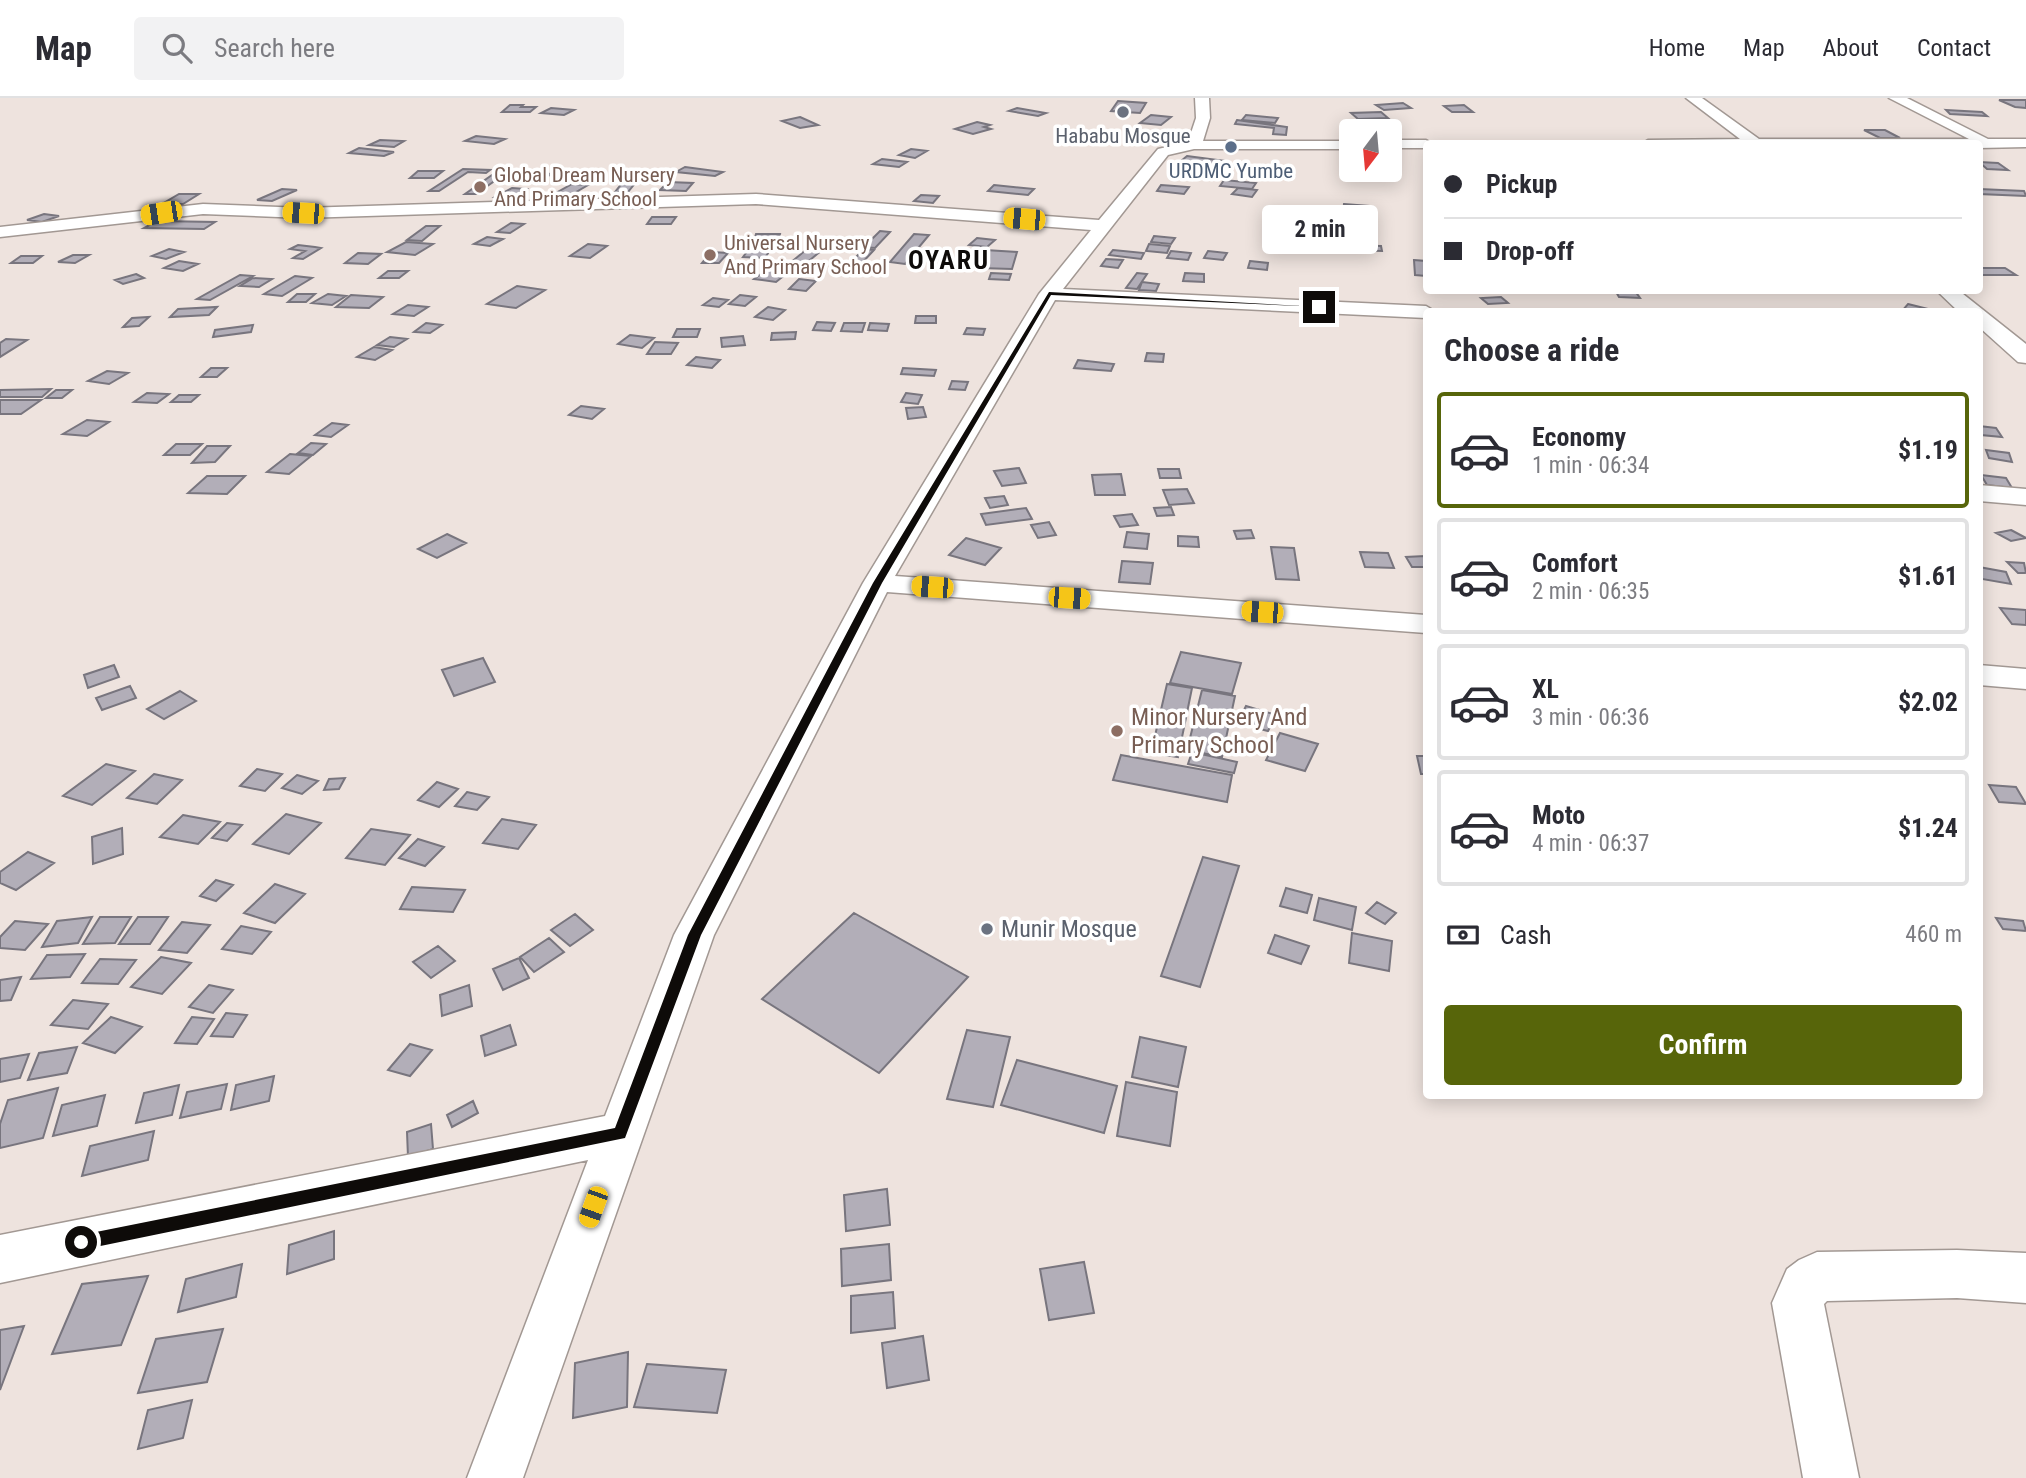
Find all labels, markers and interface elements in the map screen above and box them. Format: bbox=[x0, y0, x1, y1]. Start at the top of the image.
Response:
search box bbox=[134, 17, 624, 80]
text: Map bbox=[35, 29, 92, 68]
icon: search bbox=[158, 29, 196, 67]
text: Search here bbox=[214, 33, 335, 63]
text: Home bbox=[1649, 34, 1705, 62]
text: Map bbox=[1743, 34, 1785, 62]
text: About bbox=[1823, 34, 1879, 62]
text: Contact bbox=[1917, 34, 1991, 62]
marker: Hababu Mosque bbox=[1115, 104, 1131, 120]
north arrow bbox=[1339, 119, 1402, 182]
map controls bbox=[1339, 119, 1402, 182]
place label: Hababu Mosque bbox=[1055, 124, 1191, 148]
marker: URDMC Yumbe bbox=[1223, 139, 1239, 155]
place label: URDMC Yumbe bbox=[1169, 159, 1293, 183]
place label: Global Dream Nursery And Primary School bbox=[494, 163, 675, 211]
text: Pickup bbox=[1486, 169, 1557, 199]
marker: Global Dream Nursery And Primary School bbox=[472, 179, 488, 195]
car bbox=[139, 199, 184, 227]
car bbox=[282, 201, 325, 225]
callout: 2 min bbox=[1261, 206, 1377, 254]
car bbox=[1003, 207, 1046, 231]
text: 2 min bbox=[1294, 216, 1346, 243]
place label: Universal Nursery And Primary School bbox=[724, 231, 887, 279]
text: Drop-off bbox=[1486, 236, 1574, 266]
district label: OYARU bbox=[908, 245, 990, 275]
marker: Universal Nursery And Primary School bbox=[702, 247, 718, 263]
route end bbox=[1303, 291, 1335, 323]
text: Choose a ride bbox=[1444, 331, 1619, 369]
icon: car bbox=[1448, 419, 1511, 482]
text: Economy bbox=[1532, 422, 1626, 452]
text: $1.19 bbox=[1898, 435, 1958, 465]
text: 1 min · 06:34 bbox=[1532, 452, 1649, 479]
icon: car bbox=[1448, 545, 1511, 608]
text: Comfort bbox=[1532, 548, 1618, 578]
text: $1.61 bbox=[1898, 561, 1958, 591]
car bbox=[911, 575, 954, 599]
text: 2 min · 06:35 bbox=[1532, 578, 1649, 605]
car bbox=[1048, 586, 1091, 610]
car bbox=[1241, 600, 1284, 624]
icon: car bbox=[1448, 671, 1511, 734]
text: XL bbox=[1532, 674, 1559, 704]
text: $2.02 bbox=[1898, 687, 1958, 717]
place label: Minor Nursery And Primary School bbox=[1131, 703, 1308, 759]
text: 3 min · 06:36 bbox=[1532, 704, 1649, 731]
marker: Minor Nursery And Primary School bbox=[1109, 723, 1125, 739]
icon: car bbox=[1448, 797, 1511, 860]
text: Moto bbox=[1532, 800, 1585, 830]
text: $1.24 bbox=[1898, 813, 1958, 843]
text: 4 min · 06:37 bbox=[1532, 830, 1649, 857]
place label: Munir Mosque bbox=[1001, 915, 1137, 943]
icon: cash bbox=[1444, 916, 1482, 954]
text: Cash bbox=[1500, 920, 1552, 950]
marker: Munir Mosque bbox=[979, 921, 995, 937]
text: 460 m bbox=[1905, 921, 1962, 948]
button: Confirm bbox=[1444, 1005, 1962, 1085]
car bbox=[576, 1184, 611, 1230]
route start bbox=[65, 1226, 97, 1258]

